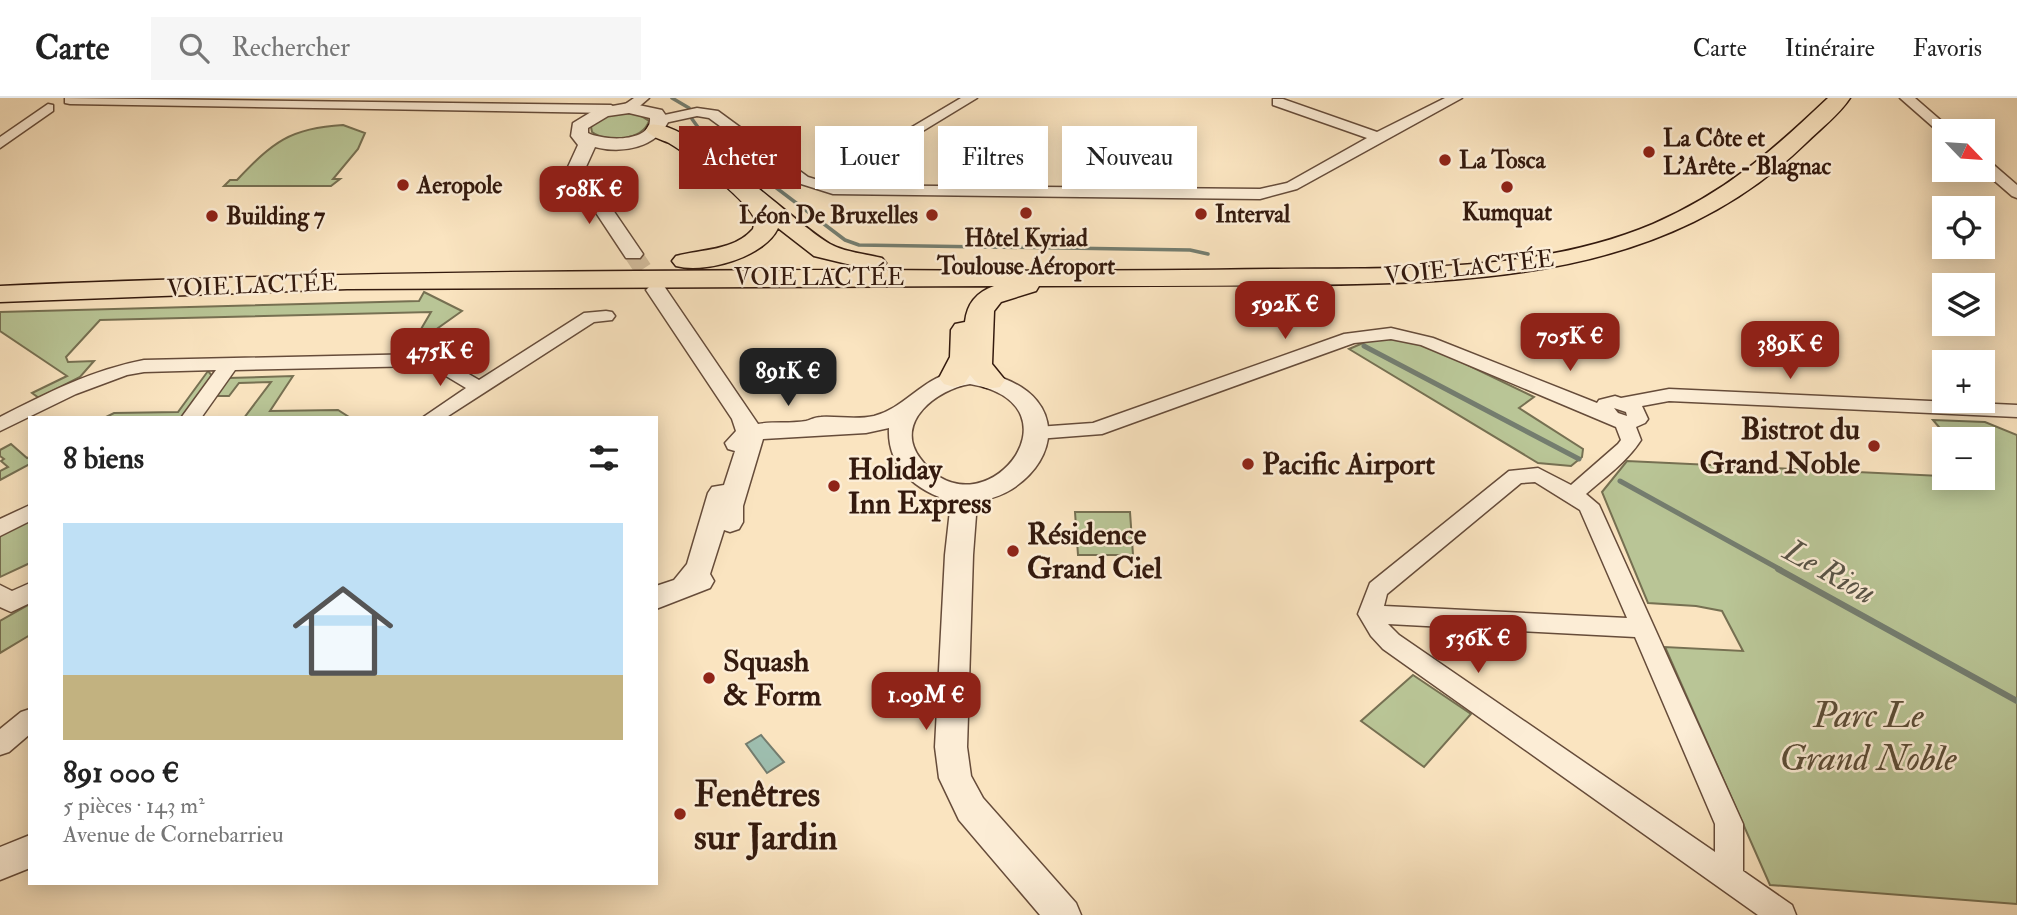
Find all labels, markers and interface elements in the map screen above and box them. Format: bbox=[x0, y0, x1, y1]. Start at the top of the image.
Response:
search box bbox=[151, 17, 641, 80]
text: Carte bbox=[35, 28, 109, 69]
icon: search bbox=[175, 29, 213, 67]
text: Rechercher bbox=[231, 32, 350, 64]
text: Carte bbox=[1693, 33, 1747, 64]
text: Itinéraire bbox=[1785, 33, 1875, 64]
text: Favoris bbox=[1913, 33, 1982, 64]
north arrow bbox=[1932, 119, 1995, 182]
map controls bbox=[1932, 119, 1995, 490]
place label: La Côte et L'Arête - Blagnac bbox=[1663, 123, 1831, 182]
chip: Acheter bbox=[679, 126, 801, 189]
chip: Louer bbox=[815, 126, 924, 189]
chip: Filtres bbox=[938, 126, 1048, 189]
chip: Nouveau bbox=[1062, 126, 1197, 189]
marker: La Côte et L'Arête - Blagnac bbox=[1641, 144, 1657, 160]
place label: La Tosca bbox=[1459, 145, 1546, 176]
marker: La Tosca bbox=[1437, 152, 1453, 168]
pin: 508K € bbox=[532, 166, 646, 226]
place label: Aeropole bbox=[416, 170, 502, 201]
text: 508K € bbox=[556, 174, 622, 203]
marker: Aeropole bbox=[395, 177, 411, 193]
marker: Kumquat bbox=[1499, 179, 1515, 195]
button: locate bbox=[1932, 196, 1995, 259]
place label: Kumquat bbox=[1462, 197, 1552, 228]
place label: Interval bbox=[1215, 199, 1291, 230]
place label: Léon De Bruxelles bbox=[739, 200, 918, 231]
place label: Building 7 bbox=[226, 201, 326, 232]
marker: Hôtel Kyriad Toulouse Aéroport bbox=[1018, 205, 1034, 221]
marker: Interval bbox=[1193, 206, 1209, 222]
marker: Léon De Bruxelles bbox=[924, 207, 940, 223]
marker: Building 7 bbox=[204, 208, 220, 224]
place label: Hôtel Kyriad Toulouse Aéroport bbox=[936, 223, 1115, 282]
street label: VOIE LACTÉE bbox=[1382, 242, 1556, 292]
street label: VOIE LACTÉE bbox=[734, 261, 904, 293]
street label: VOIE LACTÉE bbox=[166, 266, 338, 304]
button: layers bbox=[1932, 273, 1995, 336]
pin: 592K € bbox=[1228, 282, 1342, 341]
text: 592K € bbox=[1251, 289, 1319, 318]
pin: 705K € bbox=[1513, 314, 1627, 373]
text: 705K € bbox=[1537, 321, 1603, 350]
pin: 389K € bbox=[1733, 322, 1847, 381]
pin: 475K € bbox=[383, 328, 497, 388]
text: 389K € bbox=[1757, 329, 1823, 358]
text: 475K € bbox=[407, 336, 473, 365]
pin: 891K € bbox=[731, 348, 845, 408]
button: + bbox=[1932, 350, 1995, 413]
text: 891K € bbox=[755, 356, 821, 385]
place label: Bistrot du Grand Noble bbox=[1700, 411, 1860, 482]
button: − bbox=[1932, 427, 1995, 490]
marker: Bistrot du Grand Noble bbox=[1866, 438, 1882, 454]
icon: filters bbox=[585, 439, 623, 477]
text: 8 biens bbox=[63, 440, 144, 477]
place label: Pacific Airport bbox=[1262, 446, 1435, 483]
place label: Holiday Inn Express bbox=[848, 451, 992, 522]
marker: Pacific Airport bbox=[1240, 456, 1256, 472]
marker: Holiday Inn Express bbox=[826, 478, 842, 494]
place label: Résidence Grand Ciel bbox=[1027, 516, 1162, 587]
water label: Le Riou bbox=[1775, 530, 1882, 613]
marker: Résidence Grand Ciel bbox=[1005, 543, 1021, 559]
icon: home bbox=[280, 568, 406, 694]
pin: 536K € bbox=[1421, 616, 1535, 675]
text: 536K € bbox=[1446, 623, 1510, 652]
place label: Squash & Form bbox=[723, 643, 822, 714]
marker: Squash & Form bbox=[701, 670, 717, 686]
pin: 1.09M € bbox=[861, 672, 991, 732]
text: 1.09M € bbox=[888, 680, 964, 709]
park label: Parc Le Grand Noble bbox=[1779, 692, 1957, 782]
text: 891 000 € bbox=[63, 754, 179, 791]
place label: Fenêtres sur Jardin bbox=[694, 771, 838, 861]
text: 5 pièces · 143 m² bbox=[63, 791, 205, 820]
marker: Fenêtres sur Jardin bbox=[672, 806, 688, 822]
text: Avenue de Cornebarrieu bbox=[63, 820, 284, 849]

